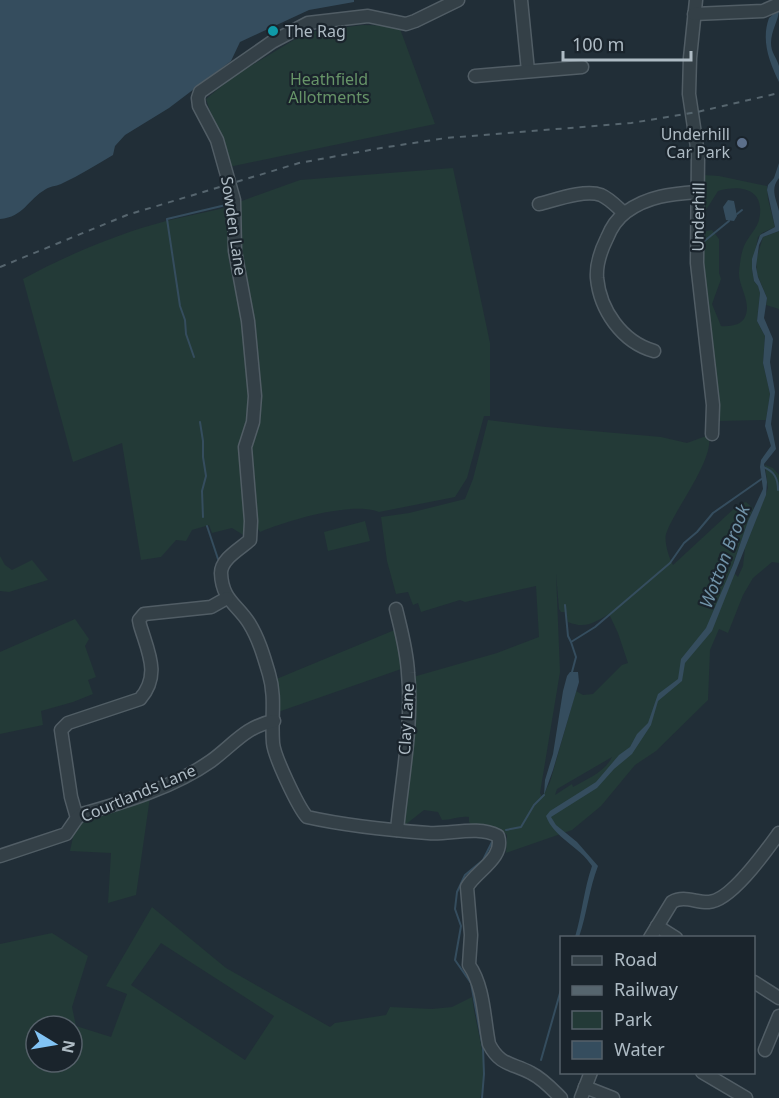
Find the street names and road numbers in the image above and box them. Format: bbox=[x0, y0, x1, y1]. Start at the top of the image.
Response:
street label: Sowden Lane bbox=[216, 175, 252, 277]
street label: Underhill bbox=[686, 182, 710, 252]
street label: Clay Lane bbox=[393, 683, 419, 755]
street label: Courtlands Lane bbox=[77, 759, 199, 827]

